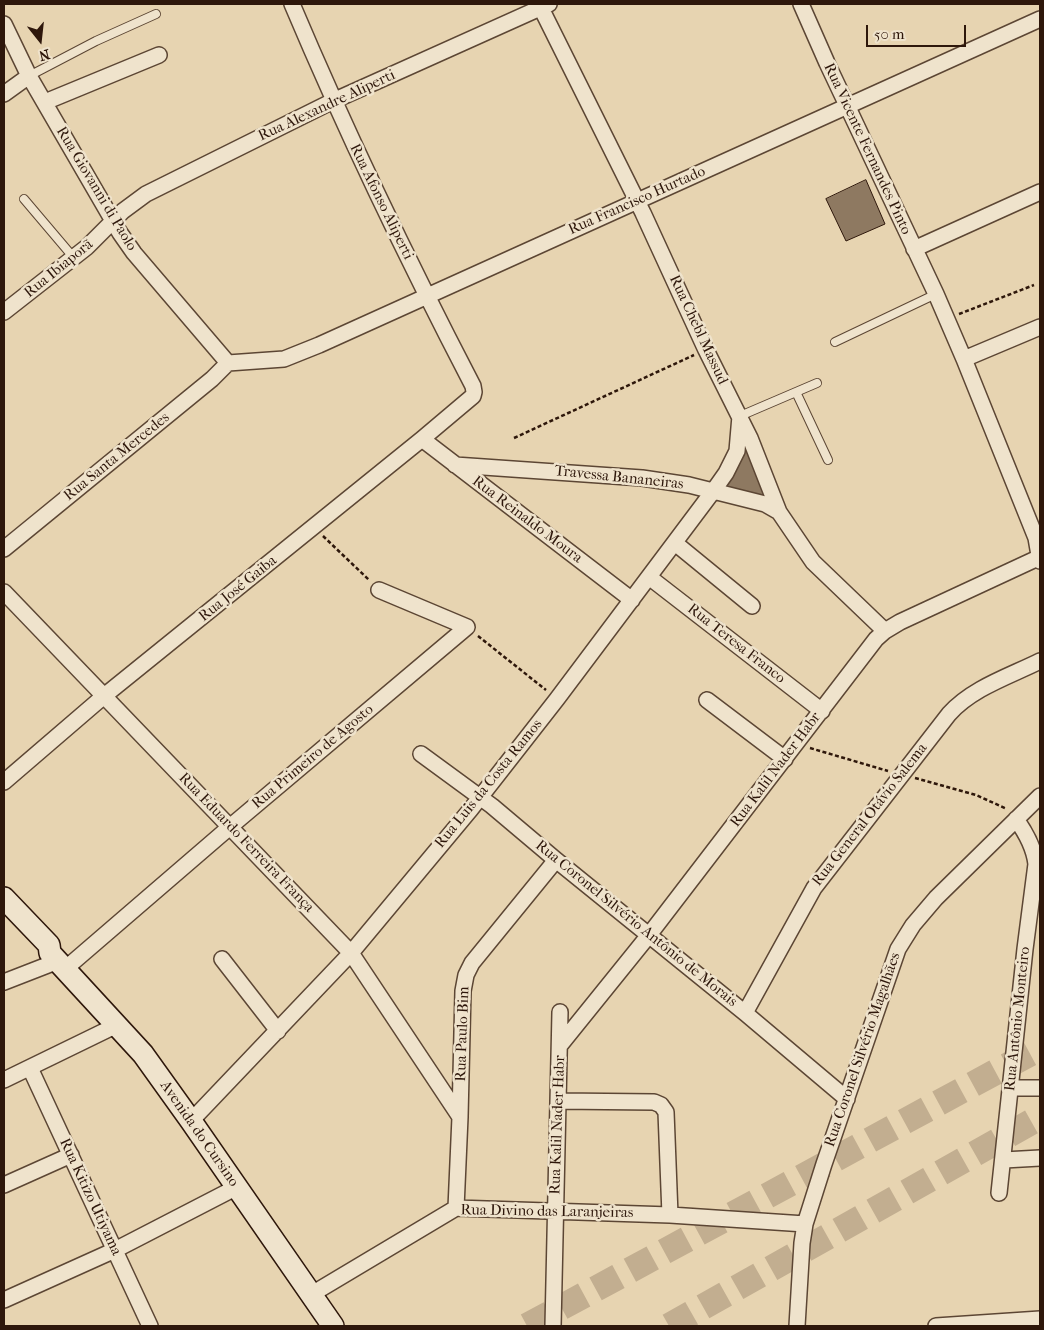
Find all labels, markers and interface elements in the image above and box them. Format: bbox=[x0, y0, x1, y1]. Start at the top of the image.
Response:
north arrow bbox=[15, 15, 65, 65]
scale bar bbox=[869, 15, 969, 47]
text: 50 m bbox=[874, 25, 904, 43]
text: N bbox=[37, 45, 52, 65]
street label: Rua Vicente Fernandes Pinto bbox=[819, 60, 915, 238]
street label: Rua Alexandre Aliperti bbox=[256, 66, 398, 146]
street label: Rua Giovanni di Paolo bbox=[52, 124, 140, 254]
street label: Rua Afonso Aliperti bbox=[345, 141, 417, 263]
street label: Rua Francisco Hurtado bbox=[566, 163, 708, 239]
street label: Rua Ibiaporã bbox=[21, 236, 97, 302]
street label: Rua Chebl Massud bbox=[665, 272, 731, 388]
street label: Rua Santa Mercedes bbox=[61, 409, 173, 505]
street label: Travessa Bananeiras bbox=[554, 462, 684, 494]
street label: Rua Reinaldo Moura bbox=[468, 473, 586, 567]
street label: Rua José Gaiba bbox=[195, 552, 281, 626]
street label: Rua Teresa Franco bbox=[684, 600, 788, 688]
street label: Rua Primeiro de Agosto bbox=[249, 701, 377, 813]
street label: Rua Kalil Nader Habr bbox=[727, 709, 825, 831]
street label: Rua Luis da Costa Ramos bbox=[431, 716, 547, 852]
street label: Rua General Otávio Salema bbox=[809, 740, 931, 890]
street label: Rua Eduardo Ferreira França bbox=[175, 769, 317, 917]
street label: Rua Coronel Silvério Antônio de Morais bbox=[531, 837, 741, 1011]
street label: Rua Antônio Monteiro bbox=[1001, 946, 1035, 1092]
street label: Rua Coronel Silvério Magalhães bbox=[821, 950, 905, 1150]
street label: Rua Paulo Bim bbox=[452, 986, 474, 1082]
street label: Rua Kalil Nader Habr bbox=[547, 1055, 569, 1195]
street label: Avenida do Cursino bbox=[156, 1077, 242, 1191]
street label: Rua Kitizo Utiyama bbox=[55, 1136, 125, 1258]
street label: Rua Divino das Laranjeiras bbox=[461, 1201, 633, 1223]

